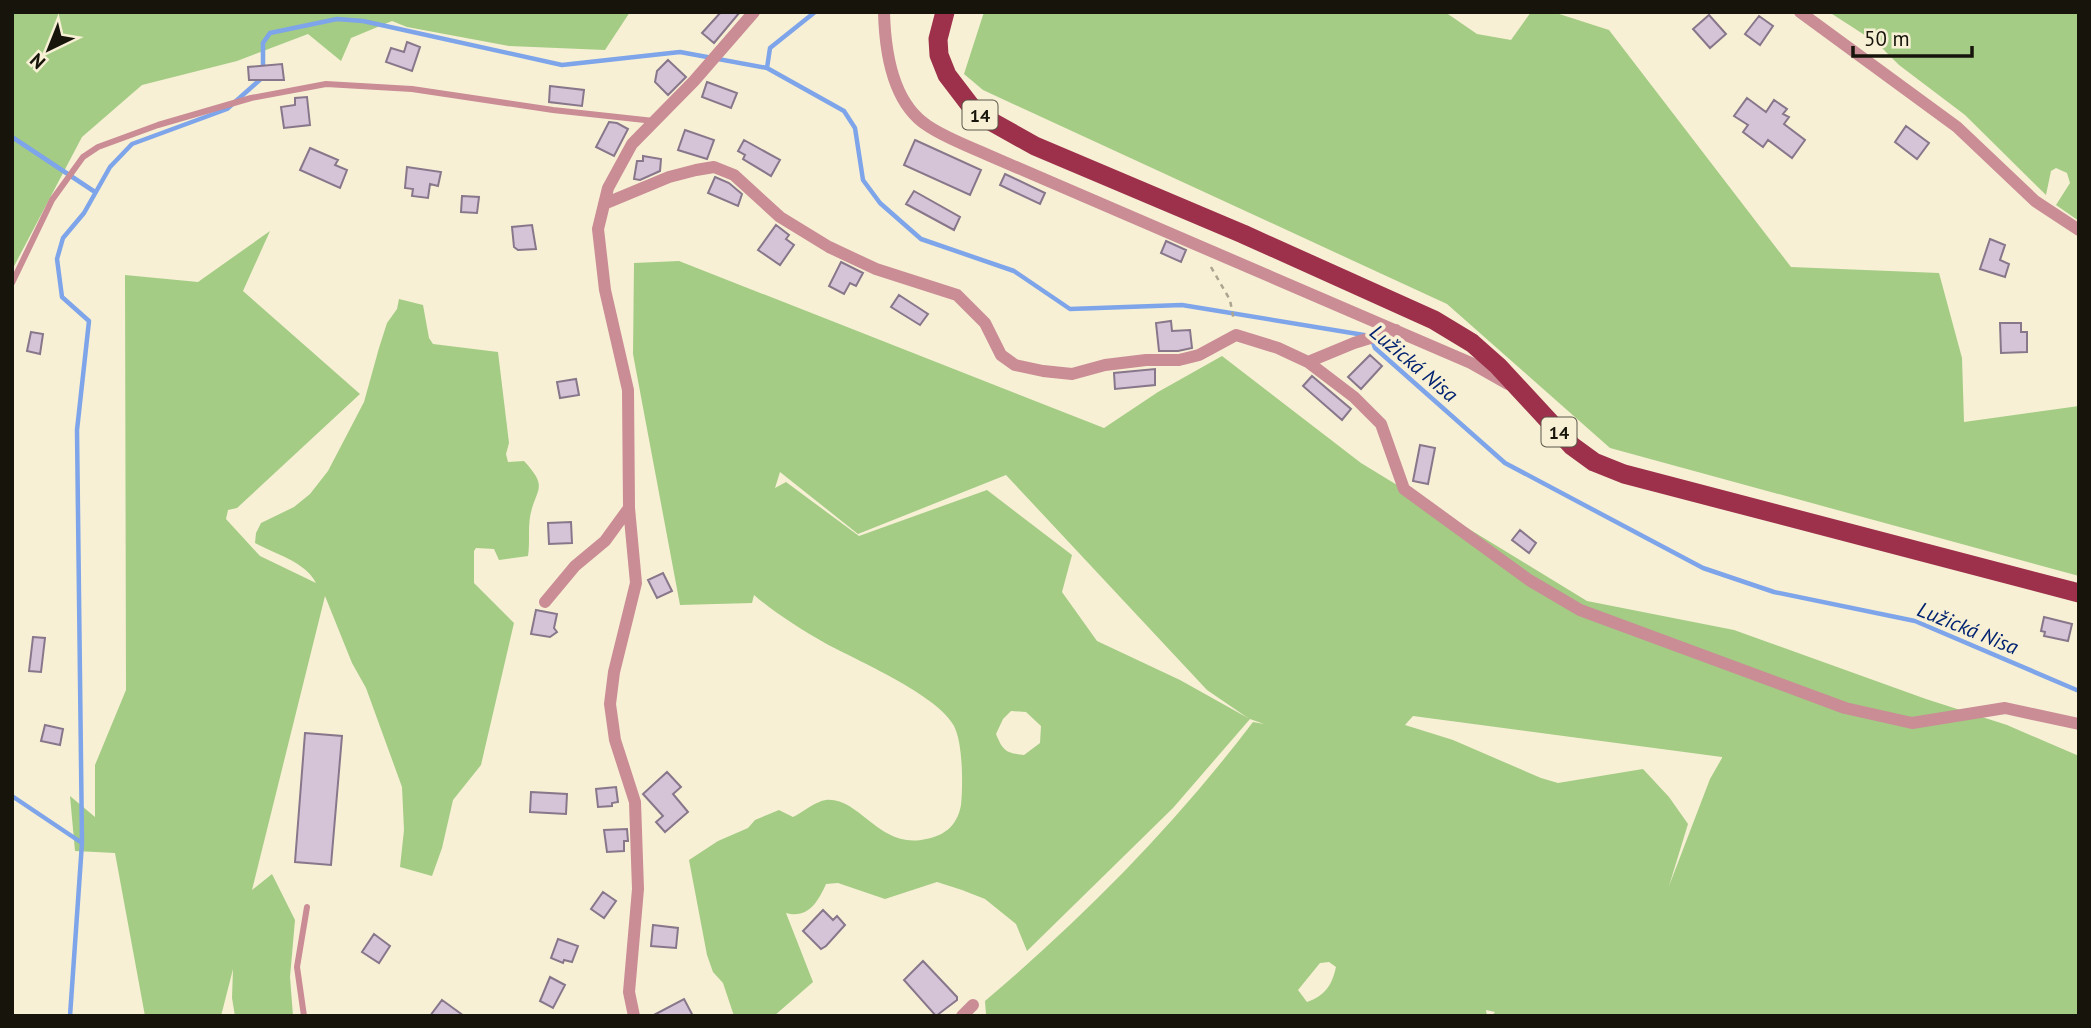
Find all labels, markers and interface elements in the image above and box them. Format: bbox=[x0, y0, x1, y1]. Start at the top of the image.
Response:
north arrow bbox=[14, 14, 84, 84]
scale bar bbox=[1853, 14, 1972, 58]
text: 50 m bbox=[1864, 25, 1910, 52]
text: N bbox=[25, 48, 50, 74]
road number: 14 bbox=[962, 100, 998, 130]
water label: Lužická Nisa bbox=[1365, 318, 1464, 408]
road number: 14 bbox=[1542, 418, 1576, 446]
water label: Lužická Nisa bbox=[1914, 596, 2023, 661]

